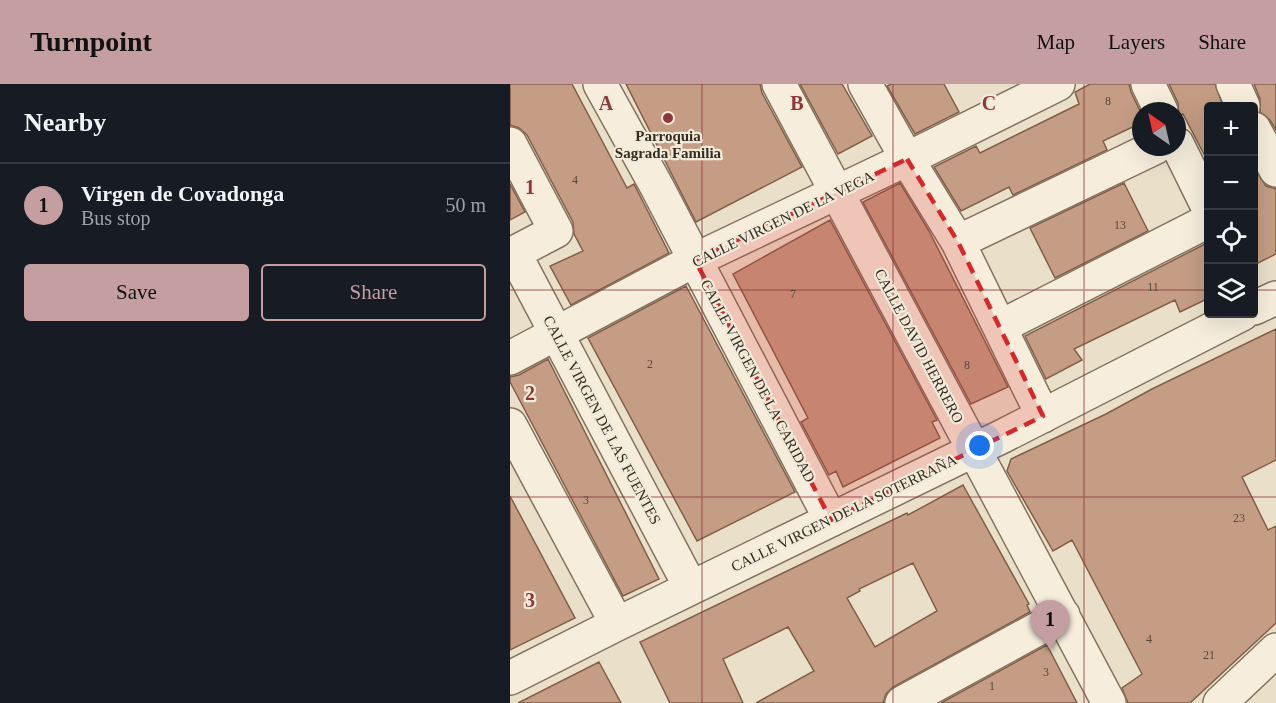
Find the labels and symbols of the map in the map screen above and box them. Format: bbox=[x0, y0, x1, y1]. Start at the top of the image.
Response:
text: A bbox=[599, 92, 614, 114]
text: B bbox=[790, 92, 804, 114]
text: C bbox=[982, 92, 996, 114]
house number: 8 bbox=[1105, 94, 1111, 108]
north arrow bbox=[1132, 102, 1186, 156]
marker: Parroquia Sagrada Familia bbox=[661, 111, 675, 125]
place label: Parroquia Sagrada Familia bbox=[615, 128, 722, 161]
street label: CALLE VIRGEN DE LA VEGA bbox=[689, 168, 877, 270]
house number: 4 bbox=[572, 173, 578, 187]
text: 1 bbox=[525, 176, 535, 198]
house number: 13 bbox=[1114, 218, 1126, 232]
street label: CALLE DAVID HERRERO bbox=[872, 266, 967, 426]
street label: CALLE VIRGEN DE LA CARIDAD bbox=[698, 277, 818, 485]
house number: 11 bbox=[1147, 280, 1159, 294]
house number: 7 bbox=[790, 287, 796, 301]
street label: CALLE VIRGEN DE LAS FUENTES bbox=[540, 313, 664, 527]
house number: 2 bbox=[647, 357, 653, 371]
house number: 8 bbox=[964, 358, 970, 372]
text: 2 bbox=[525, 382, 535, 404]
your location bbox=[965, 431, 994, 460]
street label: CALLE VIRGEN DE LA SOTERRAÑA bbox=[729, 451, 960, 575]
house number: 3 bbox=[583, 493, 589, 507]
house number: 23 bbox=[1233, 511, 1245, 525]
text: 3 bbox=[525, 589, 535, 611]
pin: 1 bbox=[1030, 600, 1070, 650]
house number: 4 bbox=[1146, 632, 1152, 646]
house number: 21 bbox=[1203, 648, 1215, 662]
house number: 3 bbox=[1043, 665, 1049, 679]
house number: 1 bbox=[989, 679, 995, 693]

